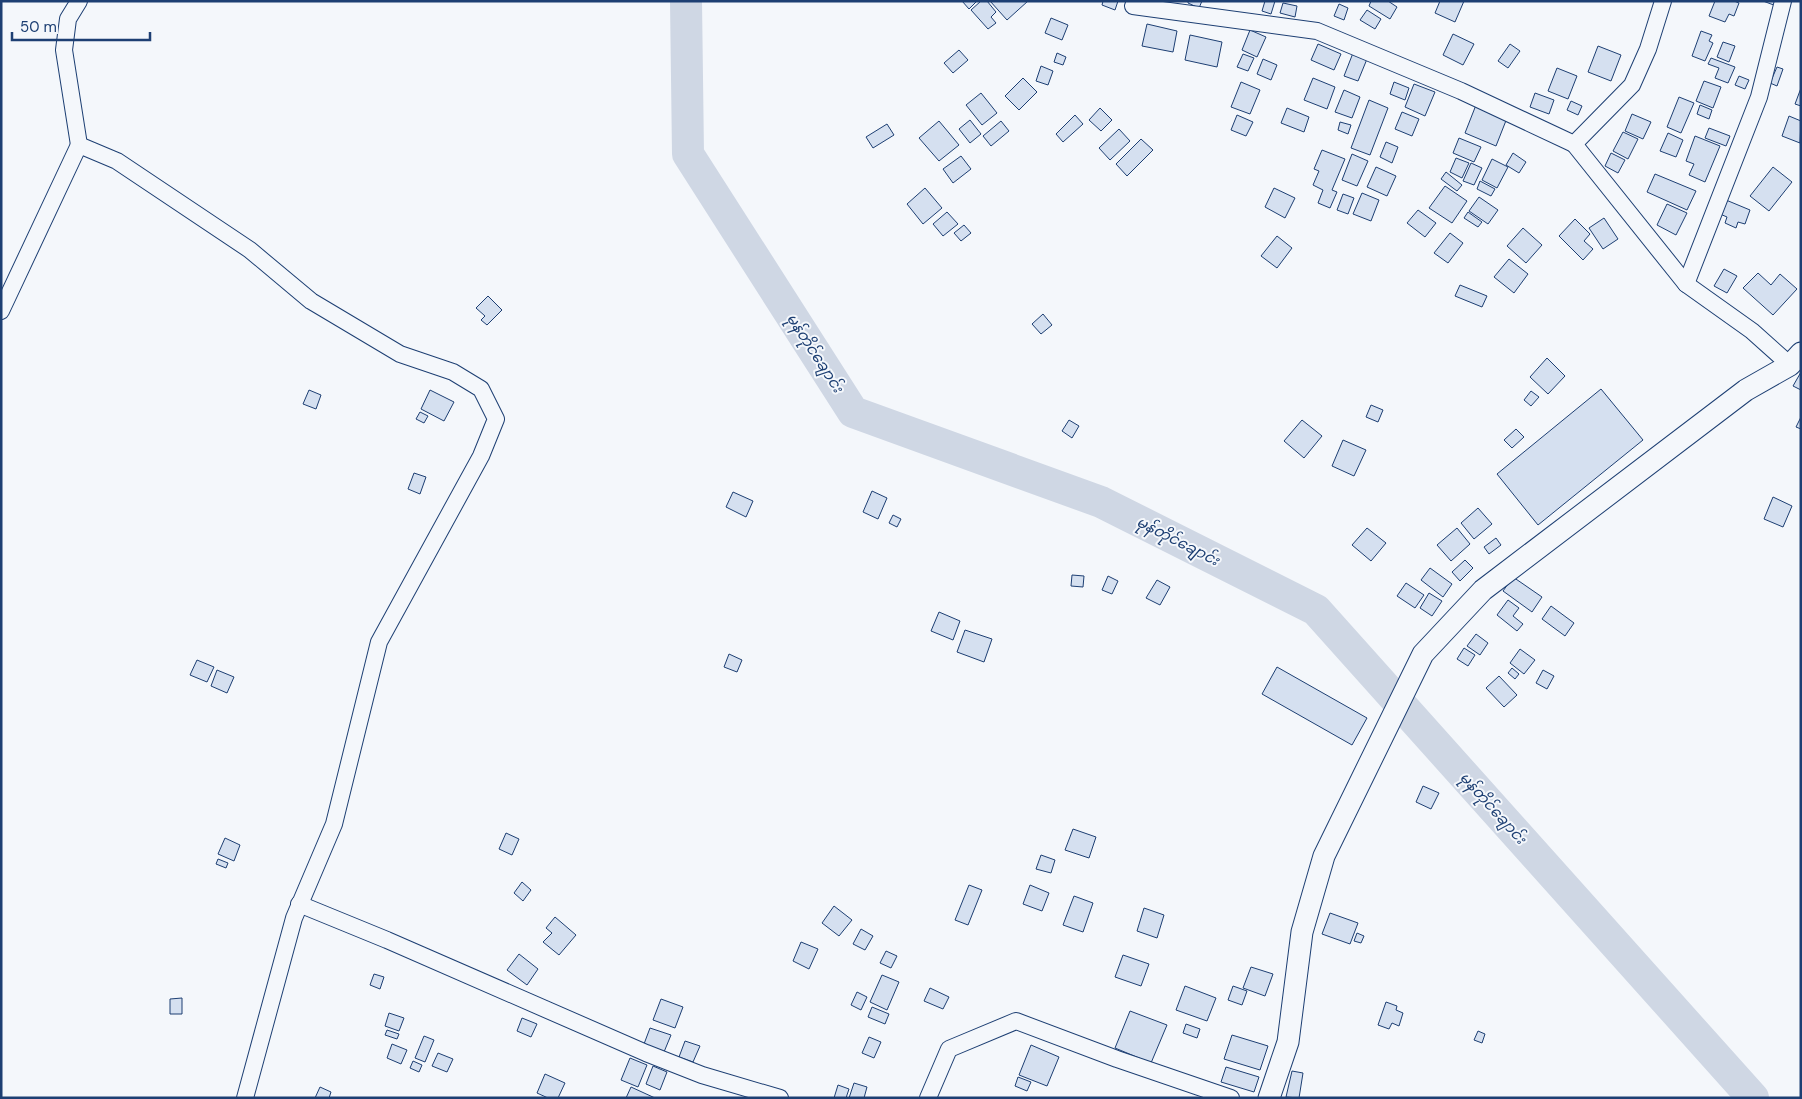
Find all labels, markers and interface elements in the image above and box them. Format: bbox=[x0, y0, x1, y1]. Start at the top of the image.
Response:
scale bar bbox=[12, 10, 150, 42]
text: 50 m bbox=[20, 17, 57, 37]
water label: မုန်တိုင်ချောင်း bbox=[780, 309, 849, 398]
water label: မုန်တိုင်ချောင်း bbox=[1132, 511, 1224, 573]
water label: မုန်တိုင်ချောင်း bbox=[1454, 767, 1532, 850]

